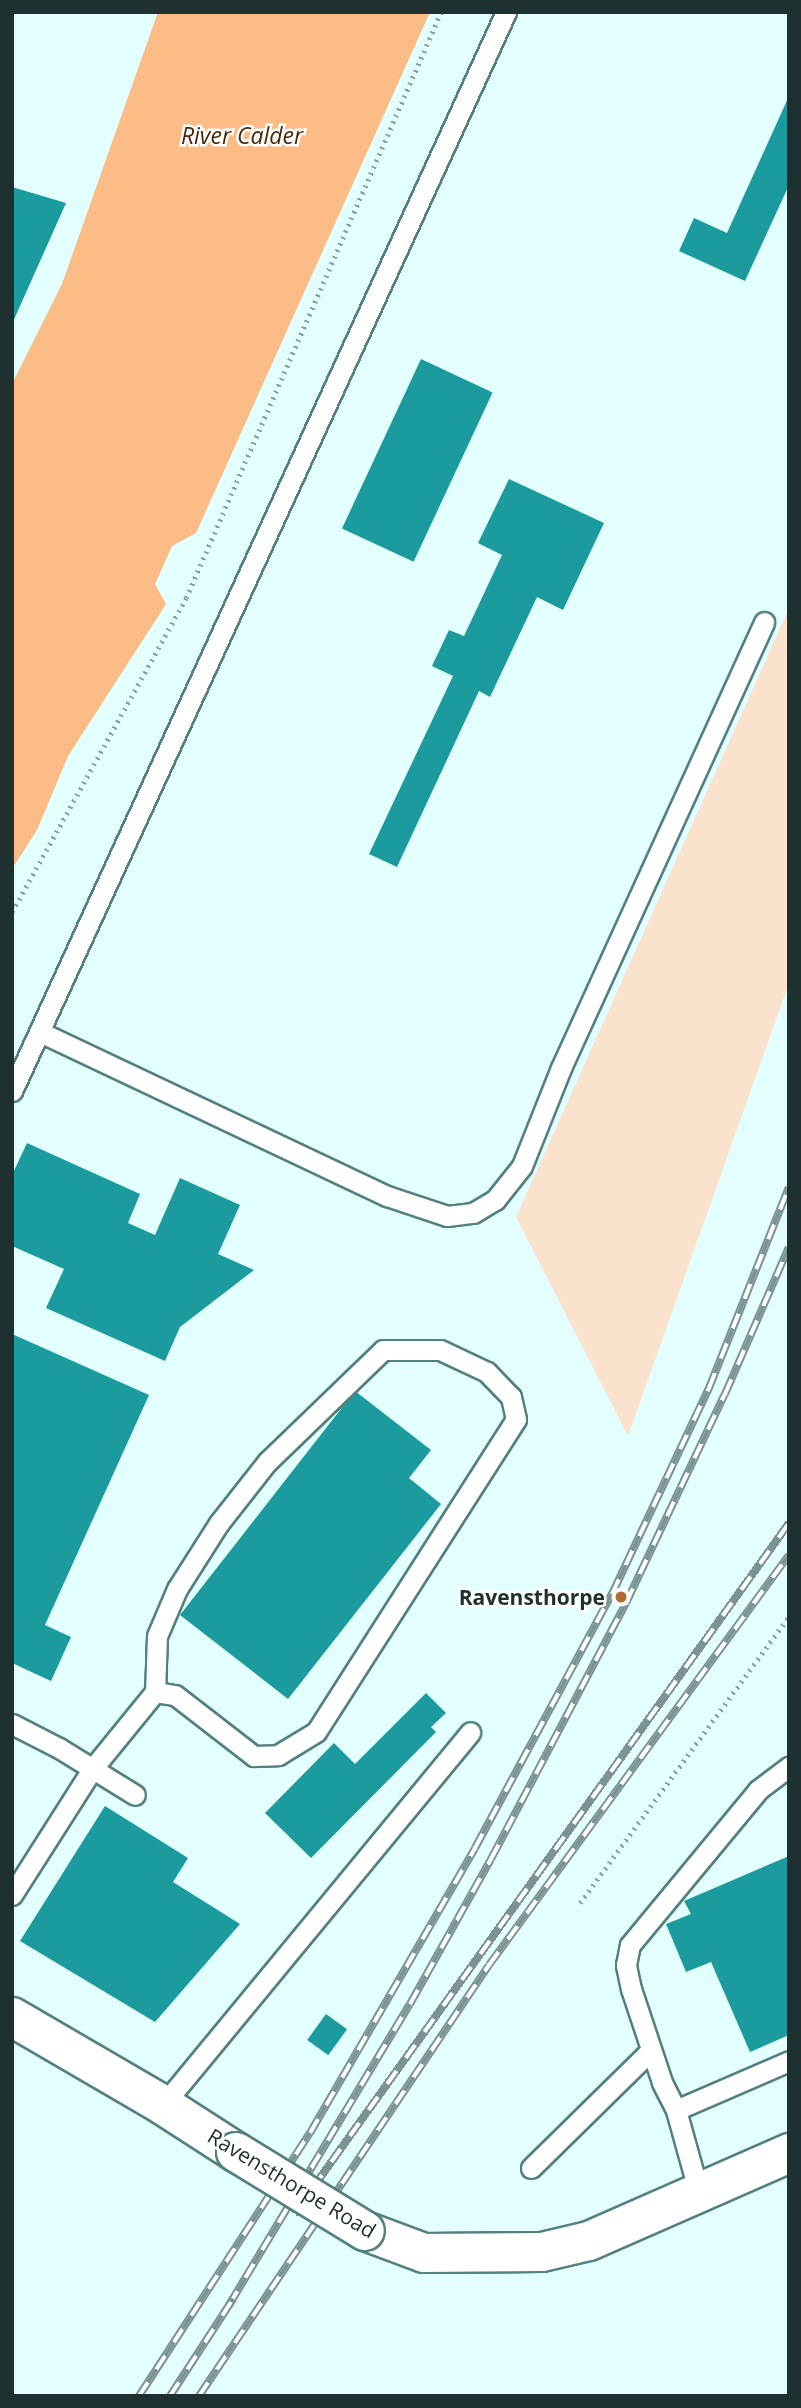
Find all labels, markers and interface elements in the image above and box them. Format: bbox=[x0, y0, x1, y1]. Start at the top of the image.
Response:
water label: River Calder bbox=[181, 121, 303, 149]
place label: Ravensthorpe bbox=[459, 1584, 605, 1610]
marker: Ravensthorpe bbox=[611, 1587, 631, 1607]
street label: Ravensthorpe Road bbox=[203, 2123, 381, 2243]

